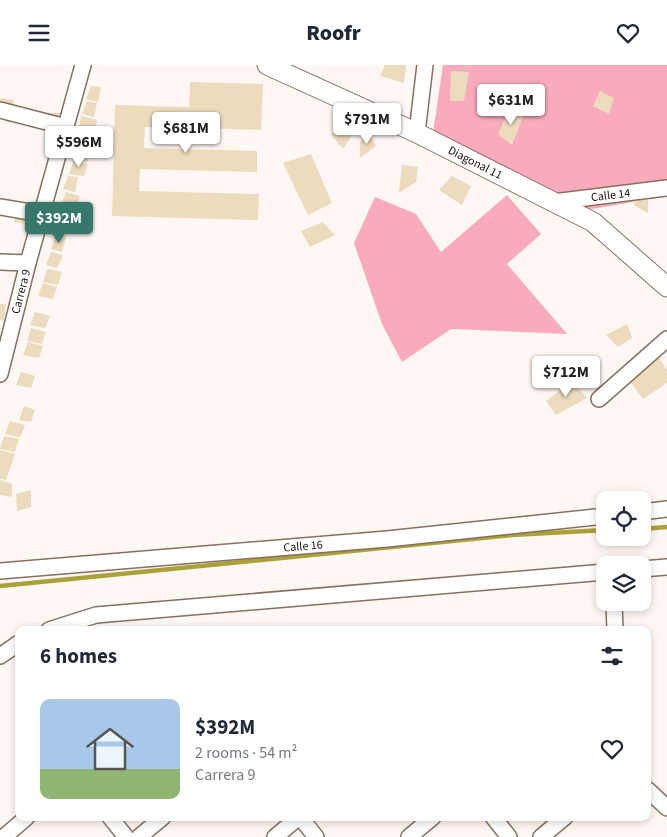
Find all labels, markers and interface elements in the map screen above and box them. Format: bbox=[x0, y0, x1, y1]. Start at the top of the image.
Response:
text: Roofr bbox=[306, 17, 361, 49]
icon: menu bbox=[25, 19, 53, 47]
icon: heart bbox=[614, 19, 642, 47]
pin: $631M bbox=[476, 83, 546, 126]
text: $631M bbox=[488, 89, 534, 111]
pin: $791M bbox=[332, 103, 402, 145]
text: $791M bbox=[344, 108, 390, 130]
pin: $681M bbox=[151, 111, 221, 154]
text: $681M bbox=[163, 117, 209, 139]
pin: $596M bbox=[44, 126, 114, 168]
text: $596M bbox=[56, 131, 102, 153]
street label: Diagonal 11 bbox=[445, 142, 505, 183]
street label: Calle 14 bbox=[590, 184, 631, 206]
pin: $392M bbox=[24, 201, 94, 244]
text: $392M bbox=[36, 207, 82, 229]
street label: Carrera 9 bbox=[7, 267, 35, 316]
pin: $712M bbox=[531, 355, 601, 398]
text: $712M bbox=[543, 361, 589, 383]
map controls bbox=[596, 491, 651, 611]
button: locate bbox=[596, 491, 651, 546]
street label: Calle 16 bbox=[283, 536, 323, 556]
button: layers bbox=[596, 556, 651, 611]
text: 6 homes bbox=[40, 641, 117, 671]
icon: filters bbox=[598, 642, 626, 670]
text: $392M bbox=[195, 712, 255, 742]
icon: home bbox=[80, 719, 140, 779]
icon: heart bbox=[598, 735, 626, 763]
text: 2 rooms · 54 m² bbox=[195, 742, 297, 764]
text: Carrera 9 bbox=[195, 764, 255, 786]

